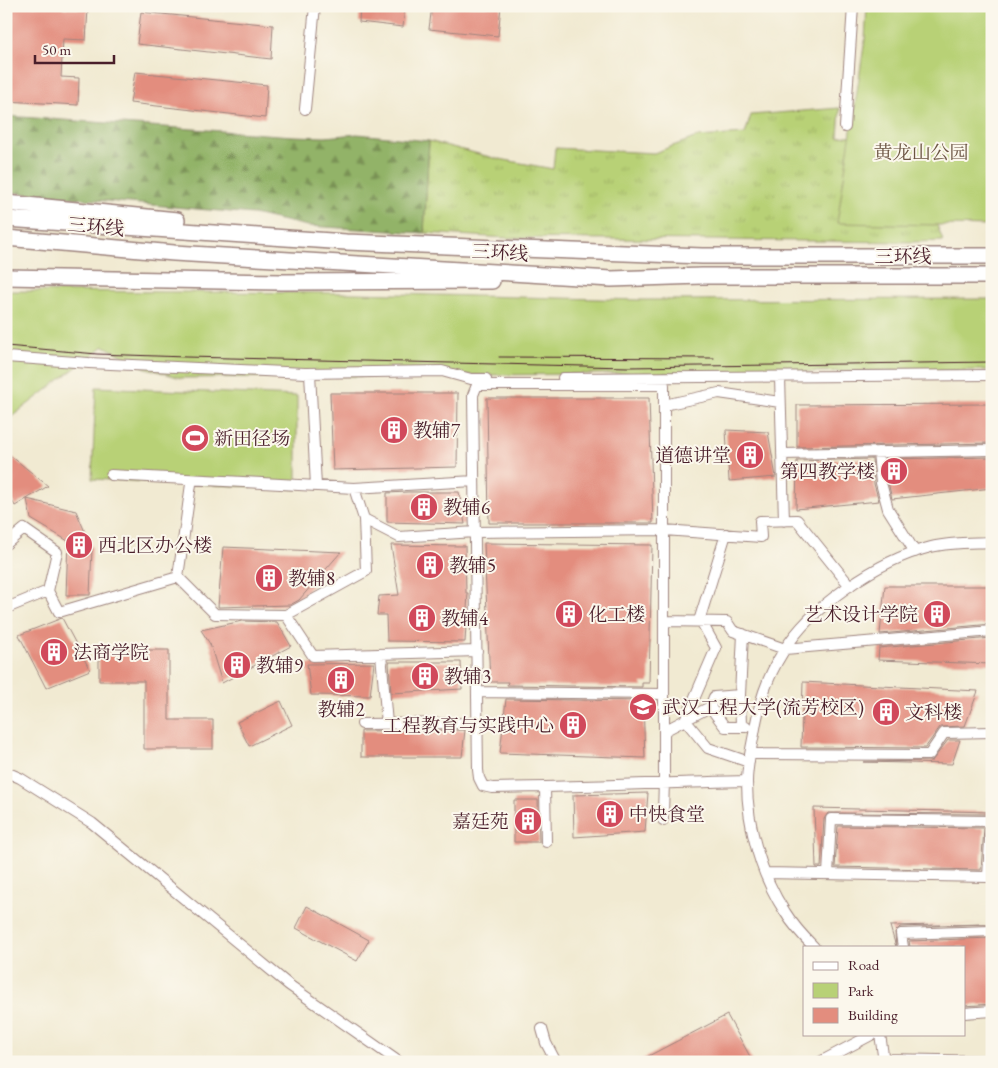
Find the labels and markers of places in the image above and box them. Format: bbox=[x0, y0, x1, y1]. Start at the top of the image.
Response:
building icon: 教辅7 bbox=[379, 415, 409, 445]
place label: 教辅7 bbox=[413, 418, 461, 443]
sports icon: 新田径场 bbox=[180, 423, 210, 453]
place label: 新田径场 bbox=[214, 426, 290, 451]
building icon: 道德讲堂 bbox=[735, 440, 765, 470]
place label: 道德讲堂 bbox=[655, 443, 731, 468]
building icon: 第四教学楼 bbox=[879, 456, 909, 486]
place label: 第四教学楼 bbox=[780, 459, 875, 484]
building icon: 教辅6 bbox=[409, 492, 439, 522]
place label: 教辅6 bbox=[443, 495, 490, 520]
building icon: 西北区办公楼 bbox=[64, 530, 94, 560]
place label: 西北区办公楼 bbox=[98, 533, 212, 558]
building icon: 教辅5 bbox=[415, 550, 445, 580]
place label: 教辅5 bbox=[449, 553, 496, 578]
building icon: 教辅8 bbox=[254, 563, 284, 593]
place label: 教辅8 bbox=[288, 566, 335, 591]
building icon: 化工楼 bbox=[554, 599, 584, 629]
building icon: 艺术设计学院 bbox=[922, 599, 952, 629]
place label: 化工楼 bbox=[588, 602, 645, 627]
place label: 艺术设计学院 bbox=[804, 602, 918, 627]
building icon: 教辅4 bbox=[407, 603, 437, 633]
place label: 教辅4 bbox=[441, 606, 489, 631]
building icon: 法商学院 bbox=[39, 637, 69, 667]
place label: 法商学院 bbox=[73, 640, 149, 665]
building icon: 教辅9 bbox=[222, 650, 252, 680]
place label: 教辅9 bbox=[256, 653, 303, 678]
building icon: 教辅3 bbox=[410, 661, 440, 691]
place label: 教辅3 bbox=[444, 664, 491, 689]
building icon: 教辅2 bbox=[326, 665, 356, 695]
school or university icon: 武汉工程大学(流芳校区) bbox=[628, 692, 658, 722]
place label: 武汉工程大学(流芳校区) bbox=[662, 695, 864, 720]
place label: 教辅2 bbox=[317, 697, 365, 722]
building icon: 文科楼 bbox=[871, 697, 901, 727]
place label: 文科楼 bbox=[905, 700, 962, 725]
building icon: 工程教育与实践中心 bbox=[558, 710, 588, 740]
place label: 工程教育与实践中心 bbox=[383, 713, 554, 738]
building icon: 中快食堂 bbox=[595, 799, 625, 829]
place label: 中快食堂 bbox=[629, 802, 705, 827]
building icon: 嘉廷苑 bbox=[513, 806, 543, 836]
place label: 嘉廷苑 bbox=[452, 809, 509, 834]

